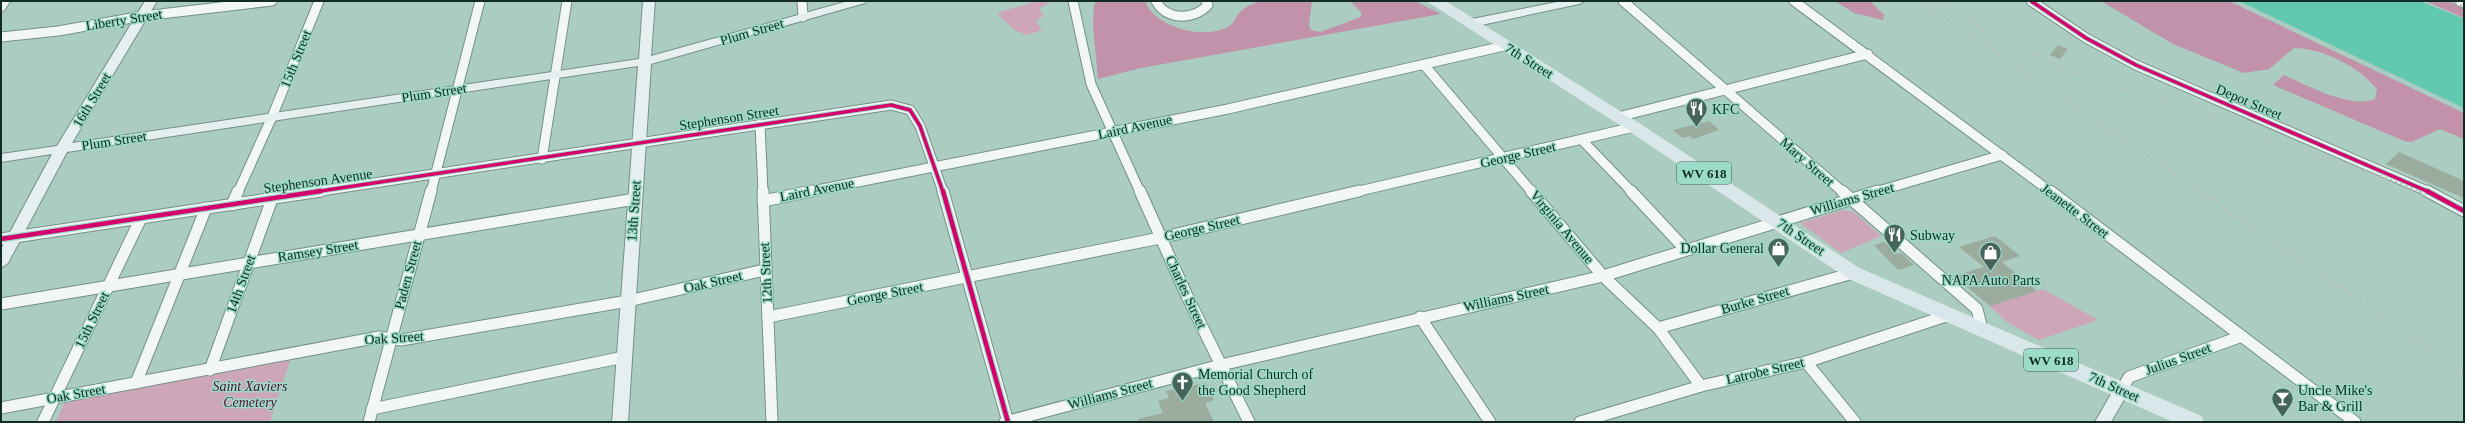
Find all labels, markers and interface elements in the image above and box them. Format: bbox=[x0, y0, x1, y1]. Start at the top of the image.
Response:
street label: Liberty Street bbox=[85, 7, 163, 33]
street label: Plum Street bbox=[718, 16, 786, 48]
street label: 15th Street bbox=[278, 28, 314, 90]
street label: 7th Street bbox=[1502, 40, 1556, 82]
street label: 16th Street bbox=[70, 70, 114, 130]
street label: Plum Street bbox=[400, 80, 468, 106]
street label: Depot Street bbox=[2214, 81, 2284, 123]
restaurant icon: KFC bbox=[1684, 96, 1710, 129]
place label: KFC bbox=[1712, 102, 1739, 117]
street label: Stephenson Street bbox=[678, 103, 780, 133]
street label: Laird Avenue bbox=[1096, 112, 1174, 142]
street label: Plum Street bbox=[80, 128, 148, 154]
street label: Mary Street bbox=[1777, 135, 1837, 190]
street label: George Street bbox=[1479, 139, 1557, 171]
road number: WV 618 bbox=[1677, 162, 1731, 184]
street label: Stephenson Avenue bbox=[263, 166, 373, 196]
street label: Laird Avenue bbox=[778, 175, 856, 205]
street label: 13th Street bbox=[624, 180, 644, 242]
street label: Williams Street bbox=[1808, 180, 1896, 218]
street label: Jeanette Street bbox=[2038, 181, 2112, 241]
street label: Virginia Avenue bbox=[1527, 187, 1597, 267]
street label: George Street bbox=[1163, 212, 1241, 244]
street label: 7th Street bbox=[1774, 216, 1828, 258]
restaurant icon: Subway bbox=[1881, 222, 1907, 255]
place label: Subway bbox=[1910, 228, 1955, 243]
shop icon: Dollar General bbox=[1766, 235, 1792, 268]
street label: Ramsey Street bbox=[277, 237, 359, 265]
street label: Paden Street bbox=[392, 239, 424, 311]
shop icon: NAPA Auto Parts bbox=[1978, 239, 2004, 272]
place label: Dollar General bbox=[1680, 241, 1764, 256]
street label: 12th Street bbox=[757, 242, 775, 304]
street label: 14th Street bbox=[224, 253, 259, 315]
street label: Charles Street bbox=[1163, 253, 1210, 331]
street label: Oak Street bbox=[682, 268, 744, 296]
place label: NAPA Auto Parts bbox=[1942, 273, 2040, 288]
street label: George Street bbox=[846, 279, 924, 309]
street label: Williams Street bbox=[1462, 282, 1550, 314]
street label: Burke Street bbox=[1719, 283, 1791, 317]
street label: 15th Street bbox=[72, 289, 112, 351]
street label: Oak Street bbox=[364, 328, 424, 348]
street label: Julius Street bbox=[2143, 340, 2213, 378]
road number: WV 618 bbox=[2024, 349, 2078, 371]
street label: Latrobe Street bbox=[1724, 355, 1806, 387]
place label: Memorial Church of the Good Shepherd bbox=[1198, 367, 1313, 398]
church icon: Memorial Church of the Good Shepherd bbox=[1170, 369, 1196, 402]
street label: 7th Street bbox=[2086, 369, 2142, 405]
street label: Williams Street bbox=[1066, 375, 1154, 412]
park label: Saint Xaviers Cemetery bbox=[212, 379, 288, 410]
street label: Oak Street bbox=[45, 381, 107, 407]
place label: Uncle Mike's Bar & Grill bbox=[2298, 383, 2372, 414]
bar icon: Uncle Mike's Bar & Grill bbox=[2269, 385, 2295, 418]

